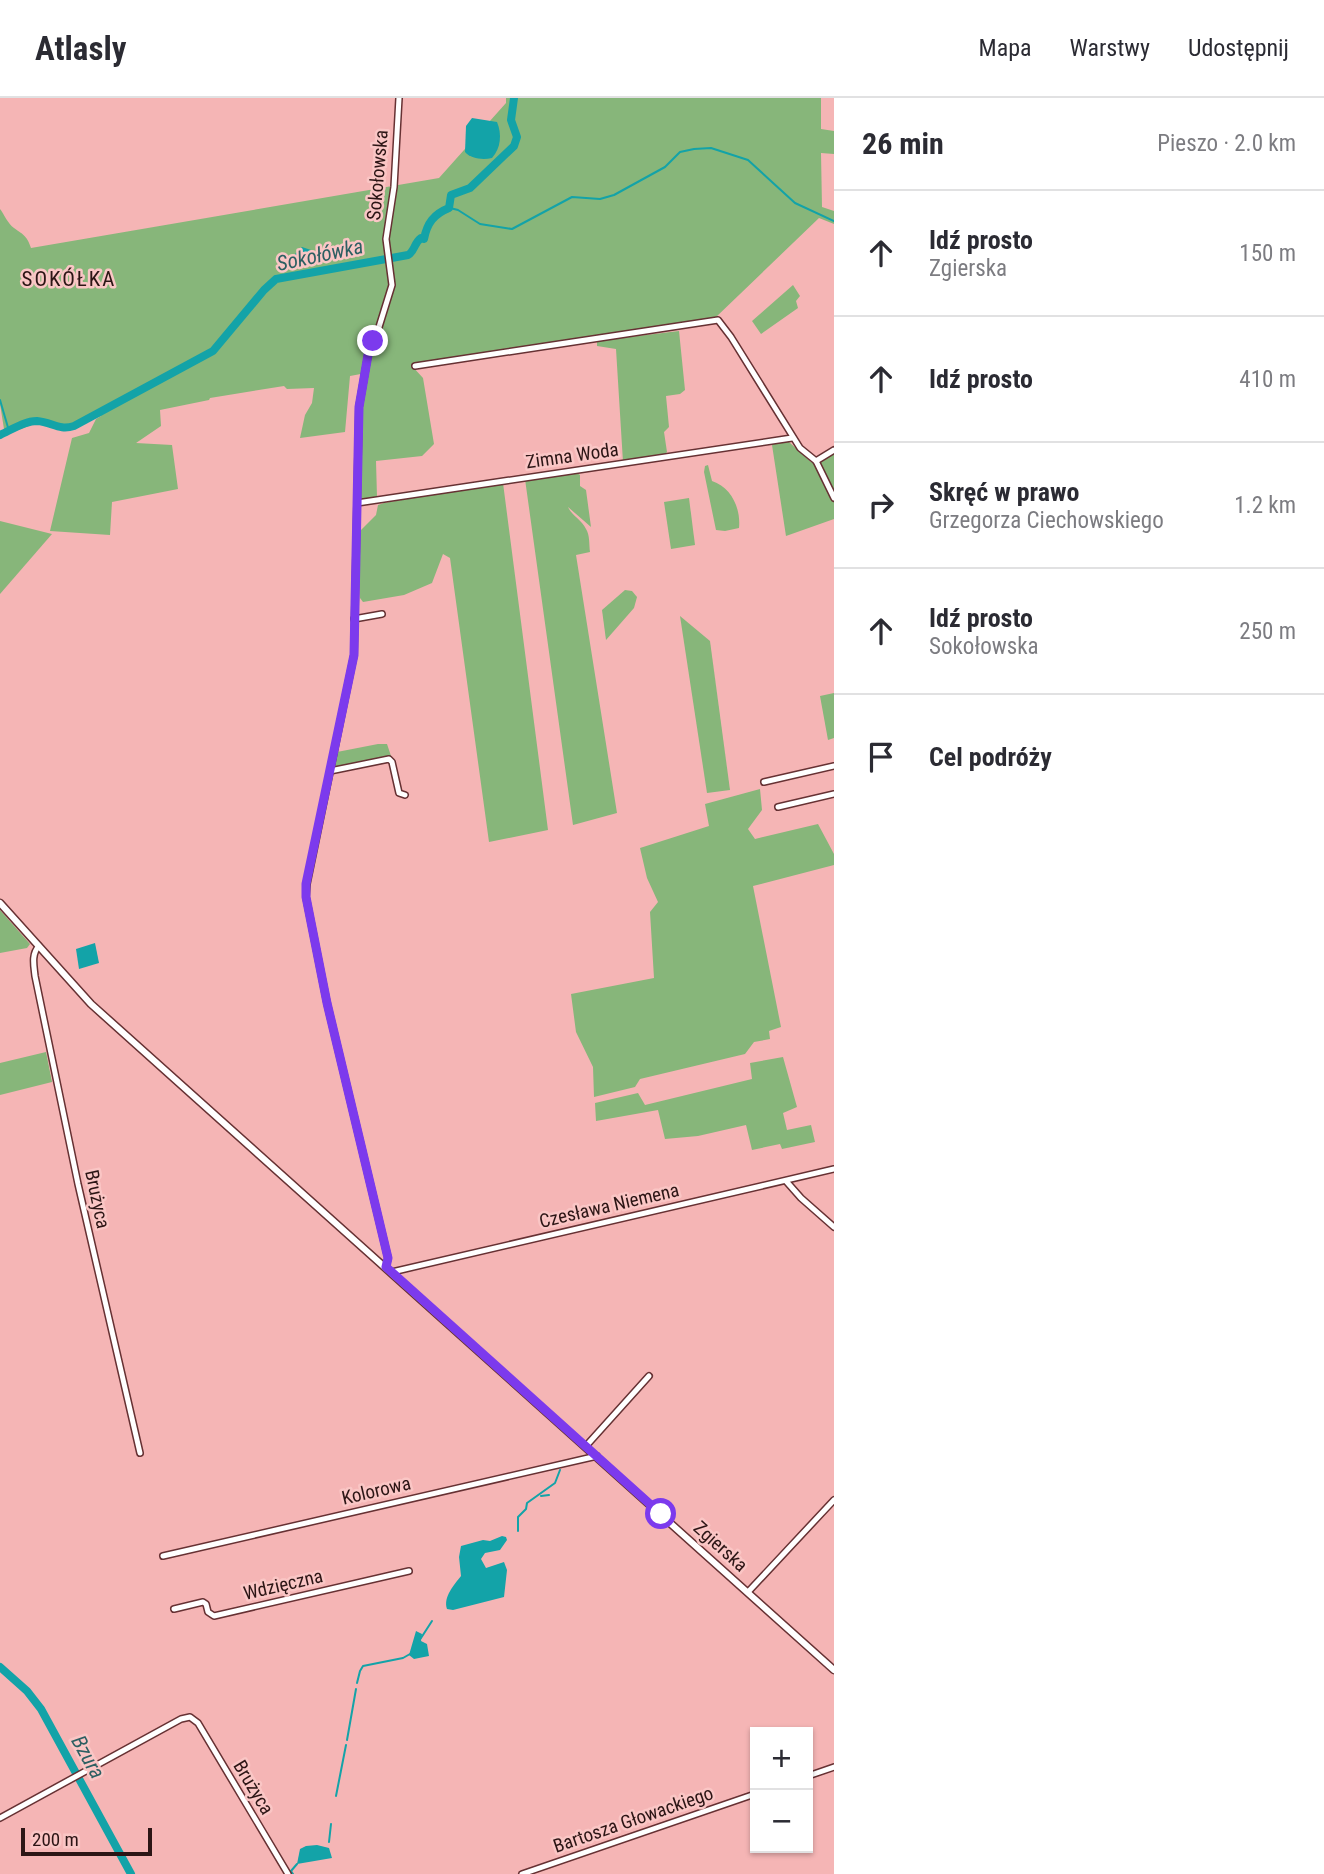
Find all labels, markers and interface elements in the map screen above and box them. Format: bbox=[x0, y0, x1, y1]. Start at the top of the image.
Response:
text: Atlasly bbox=[35, 29, 126, 68]
text: Mapa bbox=[979, 34, 1032, 62]
text: Warstwy bbox=[1070, 34, 1150, 62]
text: Udostępnij bbox=[1188, 34, 1289, 62]
text: 26 min bbox=[862, 126, 944, 161]
street label: Sokołowska bbox=[362, 129, 393, 221]
text: Pieszo · 2.0 km bbox=[1157, 130, 1296, 157]
text: Idź prosto bbox=[929, 225, 1033, 255]
water label: Sokołówka bbox=[275, 234, 365, 276]
icon: ahead bbox=[862, 234, 900, 272]
text: 150 m bbox=[1239, 240, 1296, 267]
text: Zgierska bbox=[929, 255, 1007, 282]
district label: SOKÓŁKA bbox=[22, 267, 116, 291]
route end bbox=[357, 325, 388, 356]
icon: ahead bbox=[862, 360, 900, 398]
text: Idź prosto bbox=[929, 364, 1033, 394]
text: 410 m bbox=[1239, 366, 1296, 393]
street label: Zimna Woda bbox=[524, 438, 620, 473]
text: Skręć w prawo bbox=[929, 477, 1079, 507]
icon: right bbox=[862, 486, 900, 524]
text: 1.2 km bbox=[1234, 492, 1296, 519]
text: Grzegorza Ciechowskiego bbox=[929, 507, 1164, 534]
text: Idź prosto bbox=[929, 603, 1033, 633]
icon: ahead bbox=[862, 612, 900, 650]
text: 250 m bbox=[1239, 618, 1296, 645]
text: Sokołowska bbox=[929, 633, 1039, 660]
icon: arrive bbox=[862, 738, 900, 776]
text: Cel podróży bbox=[929, 742, 1052, 772]
street label: Brużyca bbox=[80, 1168, 115, 1231]
street label: Czesława Niemena bbox=[537, 1178, 681, 1233]
street label: Kolorowa bbox=[339, 1471, 413, 1510]
route start bbox=[645, 1498, 676, 1529]
street label: Zgierska bbox=[689, 1516, 752, 1576]
street label: Wdzięczna bbox=[241, 1564, 325, 1605]
map controls bbox=[750, 1727, 813, 1853]
button: + bbox=[750, 1727, 813, 1790]
water label: Bzura bbox=[66, 1731, 110, 1783]
street label: Brużyca bbox=[228, 1756, 279, 1819]
street label: Bartosza Głowackiego bbox=[550, 1781, 716, 1858]
button: − bbox=[750, 1790, 813, 1853]
scale bar bbox=[21, 1825, 152, 1857]
text: 200 m bbox=[32, 1828, 79, 1851]

